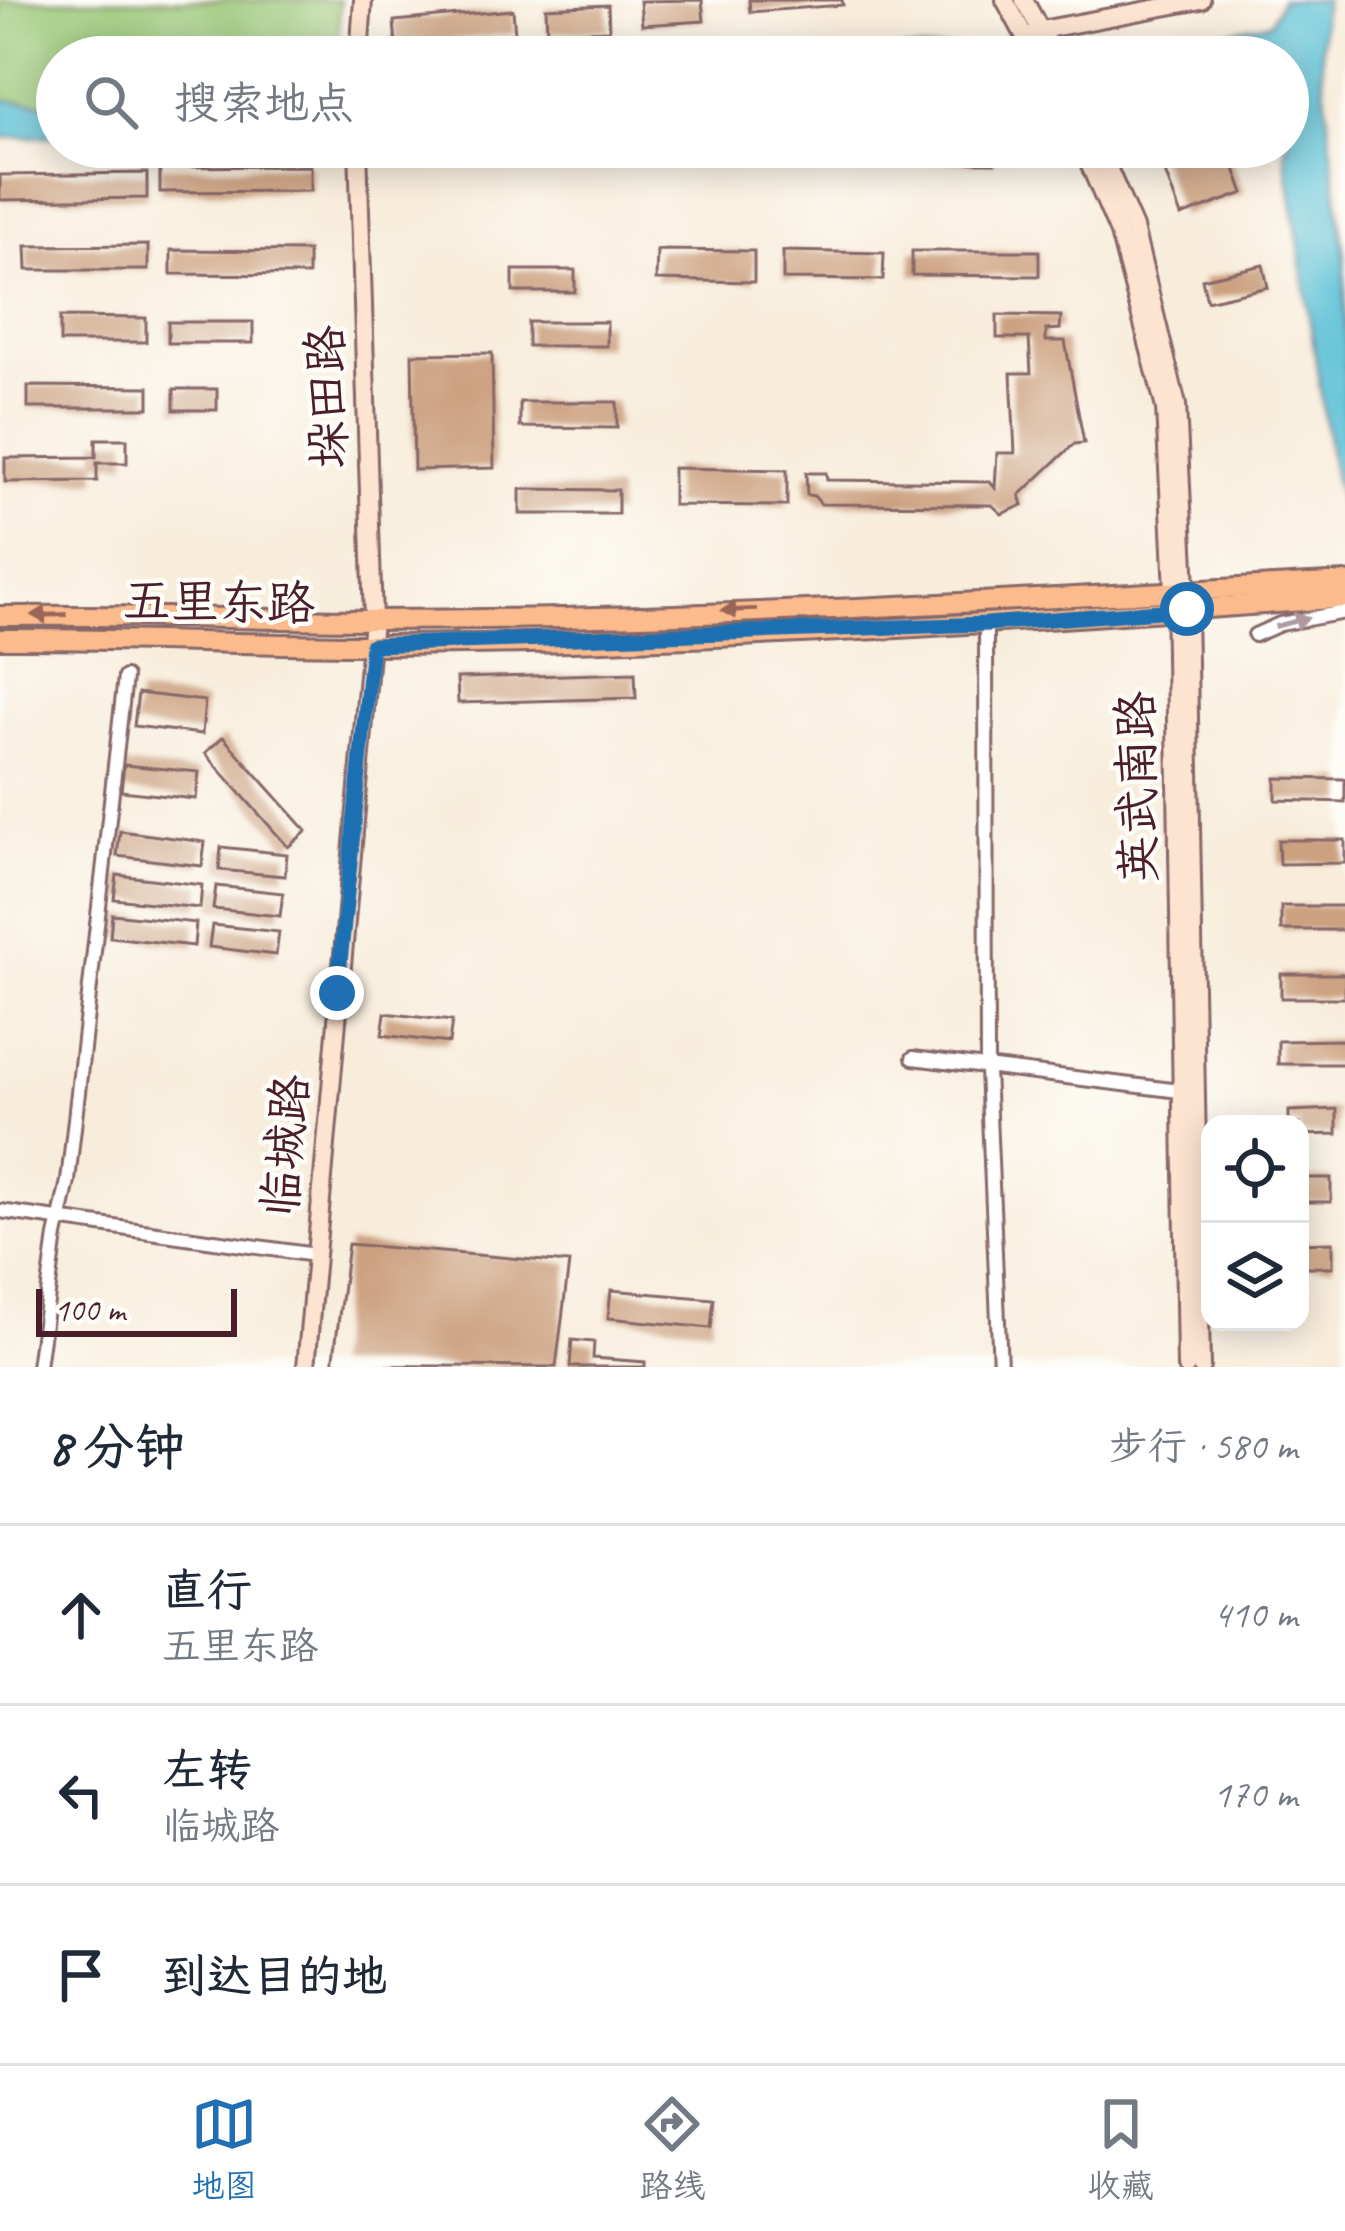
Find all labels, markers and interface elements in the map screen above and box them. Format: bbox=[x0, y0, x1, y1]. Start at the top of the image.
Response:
search box bbox=[36, 36, 1309, 168]
icon: search bbox=[78, 69, 144, 135]
text: 搜索地点 bbox=[174, 75, 354, 132]
street label: 垛田路 bbox=[295, 324, 359, 470]
street label: 五里东路 bbox=[122, 570, 316, 634]
route start bbox=[1160, 582, 1214, 636]
one-way arrow bbox=[719, 601, 757, 620]
one-way arrow bbox=[29, 605, 67, 625]
one-way arrow bbox=[1274, 612, 1311, 631]
street label: 英武南路 bbox=[1105, 690, 1169, 884]
route end bbox=[310, 966, 364, 1020]
street label: 临城路 bbox=[249, 1072, 321, 1220]
map controls bbox=[1201, 1115, 1309, 1331]
button: locate bbox=[1201, 1115, 1309, 1223]
button: layers bbox=[1201, 1223, 1309, 1331]
scale bar bbox=[36, 1283, 237, 1336]
text: 100 m bbox=[54, 1289, 125, 1331]
text: 8 分钟 bbox=[48, 1415, 185, 1479]
text: 步行 · 580 m bbox=[1109, 1422, 1297, 1471]
text: 直行 bbox=[162, 1562, 252, 1619]
icon: ahead bbox=[48, 1582, 114, 1648]
text: 410 m bbox=[1213, 1590, 1297, 1639]
text: 五里东路 bbox=[162, 1622, 318, 1671]
text: 左转 bbox=[162, 1742, 252, 1799]
icon: left bbox=[48, 1762, 114, 1828]
text: 170 m bbox=[1213, 1770, 1297, 1819]
text: 临城路 bbox=[162, 1802, 279, 1851]
icon: arrive bbox=[48, 1942, 114, 2008]
text: 到达目的地 bbox=[162, 1948, 387, 2005]
tab: 地图 bbox=[191, 2091, 257, 2207]
tab: 路线 bbox=[639, 2091, 705, 2207]
tab: 收藏 bbox=[1088, 2091, 1154, 2207]

